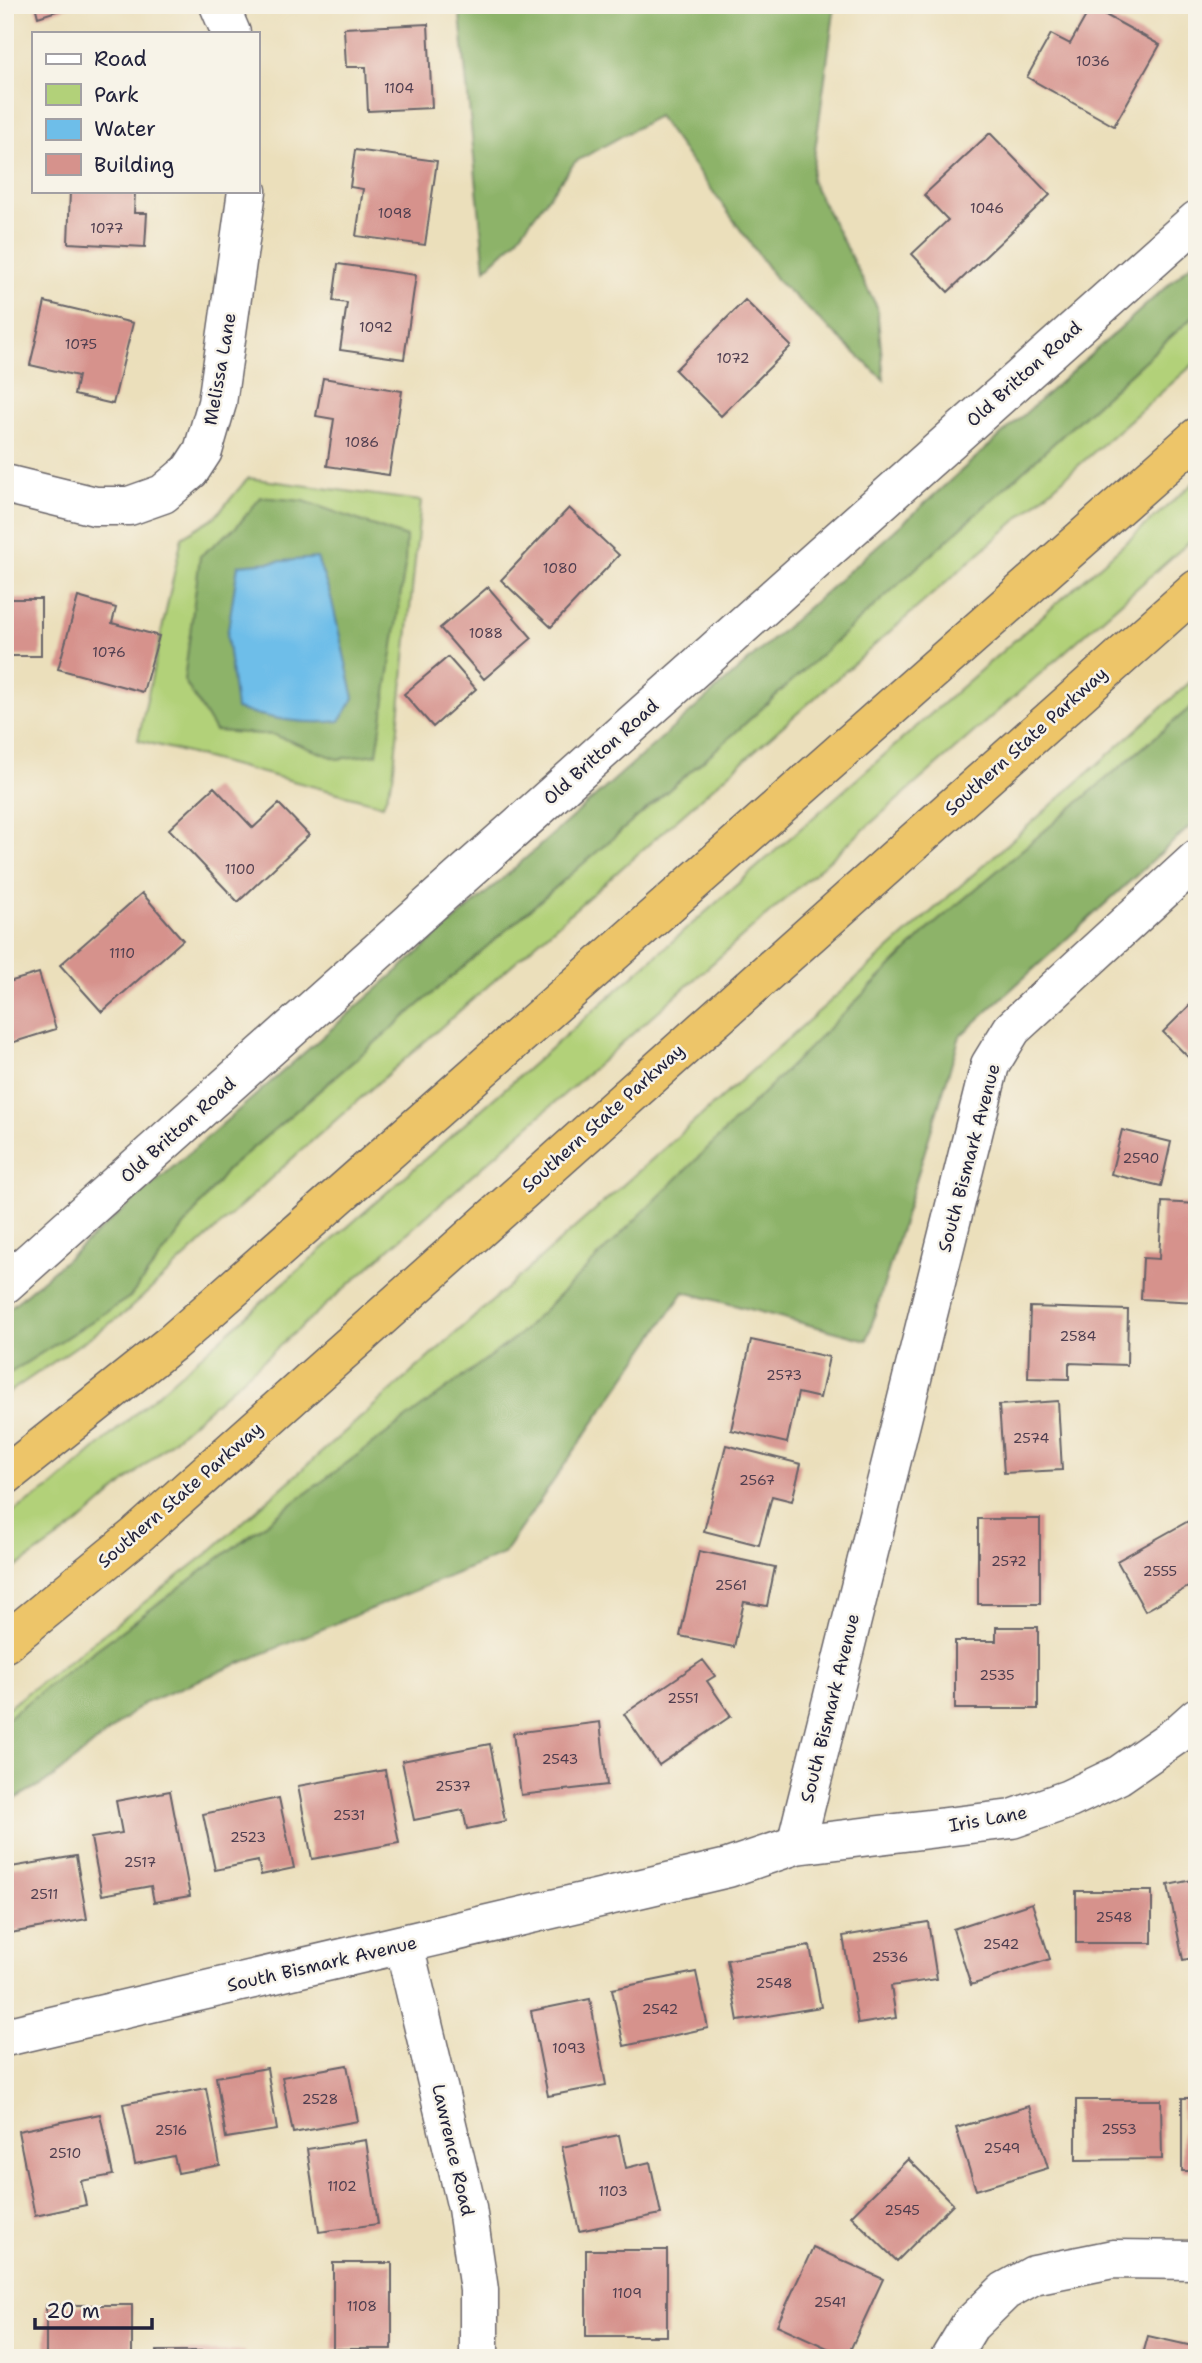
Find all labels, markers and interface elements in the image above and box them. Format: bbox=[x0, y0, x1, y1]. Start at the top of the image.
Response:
legend bbox=[32, 32, 259, 192]
text: Road bbox=[94, 45, 147, 73]
house number: 1036 bbox=[1076, 52, 1110, 70]
house number: 1104 bbox=[384, 79, 414, 97]
text: Park bbox=[94, 81, 139, 109]
text: Water bbox=[94, 115, 156, 143]
text: Building bbox=[94, 151, 174, 179]
house number: 1046 bbox=[970, 199, 1004, 217]
house number: 1098 bbox=[378, 204, 412, 222]
house number: 1077 bbox=[90, 219, 124, 237]
street label: Melissa Lane bbox=[198, 311, 242, 427]
street label: Old Britton Road bbox=[961, 316, 1087, 432]
house number: 1092 bbox=[359, 318, 393, 336]
house number: 1075 bbox=[65, 335, 97, 353]
house number: 1072 bbox=[717, 349, 749, 367]
house number: 1086 bbox=[345, 433, 379, 451]
house number: 1080 bbox=[543, 559, 577, 577]
house number: 1088 bbox=[469, 624, 503, 642]
house number: 1076 bbox=[92, 643, 126, 661]
street label: Southern State Parkway bbox=[939, 661, 1113, 821]
street label: Old Britton Road bbox=[538, 694, 664, 810]
house number: 1100 bbox=[225, 860, 255, 878]
house number: 1110 bbox=[109, 944, 135, 962]
street label: Southern State Parkway bbox=[516, 1038, 690, 1198]
street label: South Bismark Avenue bbox=[932, 1061, 1006, 1255]
street label: Old Britton Road bbox=[115, 1072, 241, 1188]
house number: 2590 bbox=[1123, 1149, 1159, 1167]
house number: 2584 bbox=[1060, 1327, 1097, 1345]
house number: 2573 bbox=[766, 1366, 802, 1384]
street label: Southern State Parkway bbox=[92, 1417, 268, 1573]
house number: 2574 bbox=[1013, 1429, 1049, 1447]
house number: 2567 bbox=[739, 1471, 775, 1489]
house number: 2572 bbox=[991, 1552, 1027, 1570]
house number: 2555 bbox=[1143, 1562, 1177, 1580]
house number: 2561 bbox=[715, 1576, 747, 1594]
street label: South Bismark Avenue bbox=[795, 1611, 865, 1805]
house number: 2535 bbox=[979, 1666, 1015, 1684]
house number: 2551 bbox=[667, 1689, 699, 1707]
house number: 2543 bbox=[542, 1750, 578, 1768]
house number: 2537 bbox=[435, 1777, 471, 1795]
street label: Iris Lane bbox=[947, 1800, 1029, 1838]
house number: 2531 bbox=[333, 1806, 365, 1824]
house number: 2523 bbox=[230, 1828, 266, 1846]
house number: 2517 bbox=[124, 1853, 156, 1871]
house number: 2511 bbox=[30, 1885, 58, 1903]
house number: 2548 bbox=[1095, 1908, 1133, 1926]
street label: South Bismark Avenue bbox=[225, 1930, 419, 1998]
house number: 2542 bbox=[983, 1935, 1019, 1953]
house number: 2536 bbox=[872, 1948, 908, 1966]
house number: 2548 bbox=[755, 1974, 793, 1992]
house number: 2542 bbox=[642, 2000, 678, 2018]
house number: 1093 bbox=[552, 2039, 586, 2057]
street label: Lawrence Road bbox=[426, 2082, 480, 2218]
house number: 2528 bbox=[302, 2090, 338, 2108]
house number: 2553 bbox=[1101, 2120, 1137, 2138]
house number: 2516 bbox=[155, 2121, 187, 2139]
house number: 2549 bbox=[984, 2139, 1020, 2157]
house number: 2510 bbox=[49, 2144, 81, 2162]
house number: 1102 bbox=[327, 2177, 357, 2195]
house number: 1103 bbox=[598, 2182, 628, 2200]
house number: 2545 bbox=[884, 2201, 920, 2219]
house number: 1109 bbox=[612, 2284, 642, 2302]
scale bar bbox=[35, 2286, 152, 2330]
house number: 2541 bbox=[814, 2293, 846, 2311]
text: 20 m bbox=[46, 2297, 100, 2325]
house number: 1108 bbox=[347, 2297, 377, 2315]

